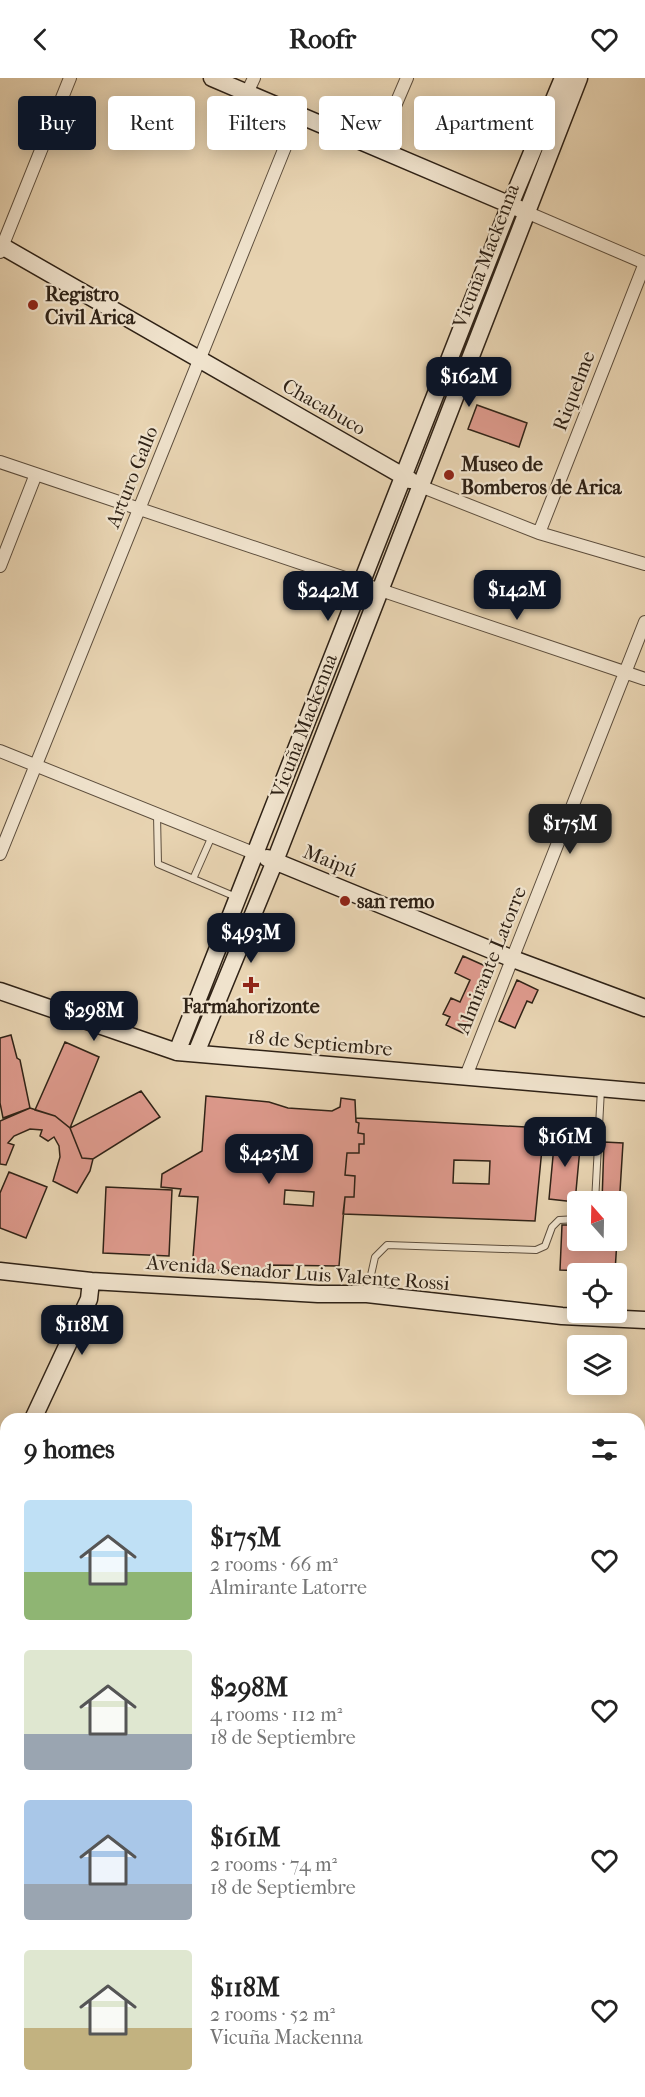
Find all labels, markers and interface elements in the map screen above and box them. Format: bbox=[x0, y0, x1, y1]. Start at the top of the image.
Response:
icon: back bbox=[24, 23, 57, 56]
text: Roofr bbox=[289, 23, 356, 55]
icon: heart bbox=[588, 23, 621, 56]
chip: Buy bbox=[18, 96, 96, 150]
chip: Rent bbox=[108, 96, 195, 150]
chip: Filters bbox=[207, 96, 307, 150]
chip: New bbox=[319, 96, 402, 150]
chip: Apartment bbox=[414, 96, 555, 150]
street label: Vicuña Mackenna bbox=[448, 180, 524, 332]
place label: Registro Civil Arica bbox=[45, 283, 136, 329]
marker: Registro Civil Arica bbox=[26, 298, 40, 312]
street label: Riquelme bbox=[548, 348, 600, 434]
pin: $162M bbox=[427, 357, 511, 408]
text: $162M bbox=[440, 365, 498, 388]
street label: Chacabuco bbox=[278, 374, 370, 440]
street label: Arturo Gallo bbox=[101, 423, 163, 532]
place label: Museo de Bomberos de Arica bbox=[460, 453, 622, 499]
marker: Museo de Bomberos de Arica bbox=[442, 468, 456, 482]
pin: $142M bbox=[475, 570, 559, 621]
pin: $242M bbox=[286, 571, 370, 622]
text: $142M bbox=[488, 578, 546, 601]
text: $242M bbox=[297, 579, 359, 602]
street label: Vicuña Mackenna bbox=[266, 650, 342, 802]
pin: $175M bbox=[528, 804, 612, 855]
text: $175M bbox=[543, 812, 597, 835]
street label: Maipú bbox=[300, 840, 361, 882]
street label: Almirante Latorre bbox=[451, 883, 531, 1038]
place label: san remo bbox=[357, 890, 435, 913]
marker: san remo bbox=[338, 894, 352, 908]
pin: $493M bbox=[209, 913, 293, 964]
text: $493M bbox=[221, 921, 281, 944]
marker: Farmahorizonte bbox=[244, 978, 258, 992]
pin: $298M bbox=[52, 991, 136, 1042]
place label: Farmahorizonte bbox=[181, 995, 320, 1018]
text: $298M bbox=[64, 999, 124, 1022]
street label: 18 de Septiembre bbox=[246, 1025, 394, 1061]
pin: $161M bbox=[523, 1117, 607, 1168]
text: $161M bbox=[538, 1125, 592, 1148]
pin: $425M bbox=[227, 1134, 311, 1185]
text: $425M bbox=[239, 1142, 299, 1165]
north arrow bbox=[567, 1191, 627, 1251]
map controls bbox=[567, 1191, 627, 1395]
street label: Avenida Senador Luis Valente Rossi bbox=[145, 1251, 450, 1295]
button: locate bbox=[567, 1263, 627, 1323]
pin: $118M bbox=[40, 1305, 124, 1356]
text: $118M bbox=[55, 1313, 109, 1336]
button: layers bbox=[567, 1335, 627, 1395]
icon: filters bbox=[588, 1433, 621, 1466]
text: 9 homes bbox=[24, 1434, 115, 1465]
text: $175M bbox=[210, 1522, 281, 1553]
icon: home bbox=[72, 1524, 144, 1596]
icon: heart bbox=[588, 1544, 621, 1577]
text: 2 rooms · 66 m² bbox=[210, 1553, 338, 1576]
text: Almirante Latorre bbox=[210, 1576, 367, 1599]
text: $298M bbox=[210, 1672, 288, 1703]
icon: home bbox=[72, 1674, 144, 1746]
icon: heart bbox=[588, 1694, 621, 1727]
text: 4 rooms · 112 m² bbox=[210, 1703, 342, 1726]
text: 18 de Septiembre bbox=[210, 1726, 356, 1749]
text: $161M bbox=[210, 1822, 280, 1853]
icon: home bbox=[72, 1824, 144, 1896]
icon: heart bbox=[588, 1844, 621, 1877]
text: 2 rooms · 74 m² bbox=[210, 1853, 337, 1876]
text: 18 de Septiembre bbox=[210, 1876, 356, 1899]
text: $118M bbox=[210, 1972, 280, 2003]
icon: home bbox=[72, 1974, 144, 2046]
icon: heart bbox=[588, 1994, 621, 2027]
text: 2 rooms · 52 m² bbox=[210, 2003, 335, 2026]
text: Vicuña Mackenna bbox=[210, 2026, 363, 2049]

